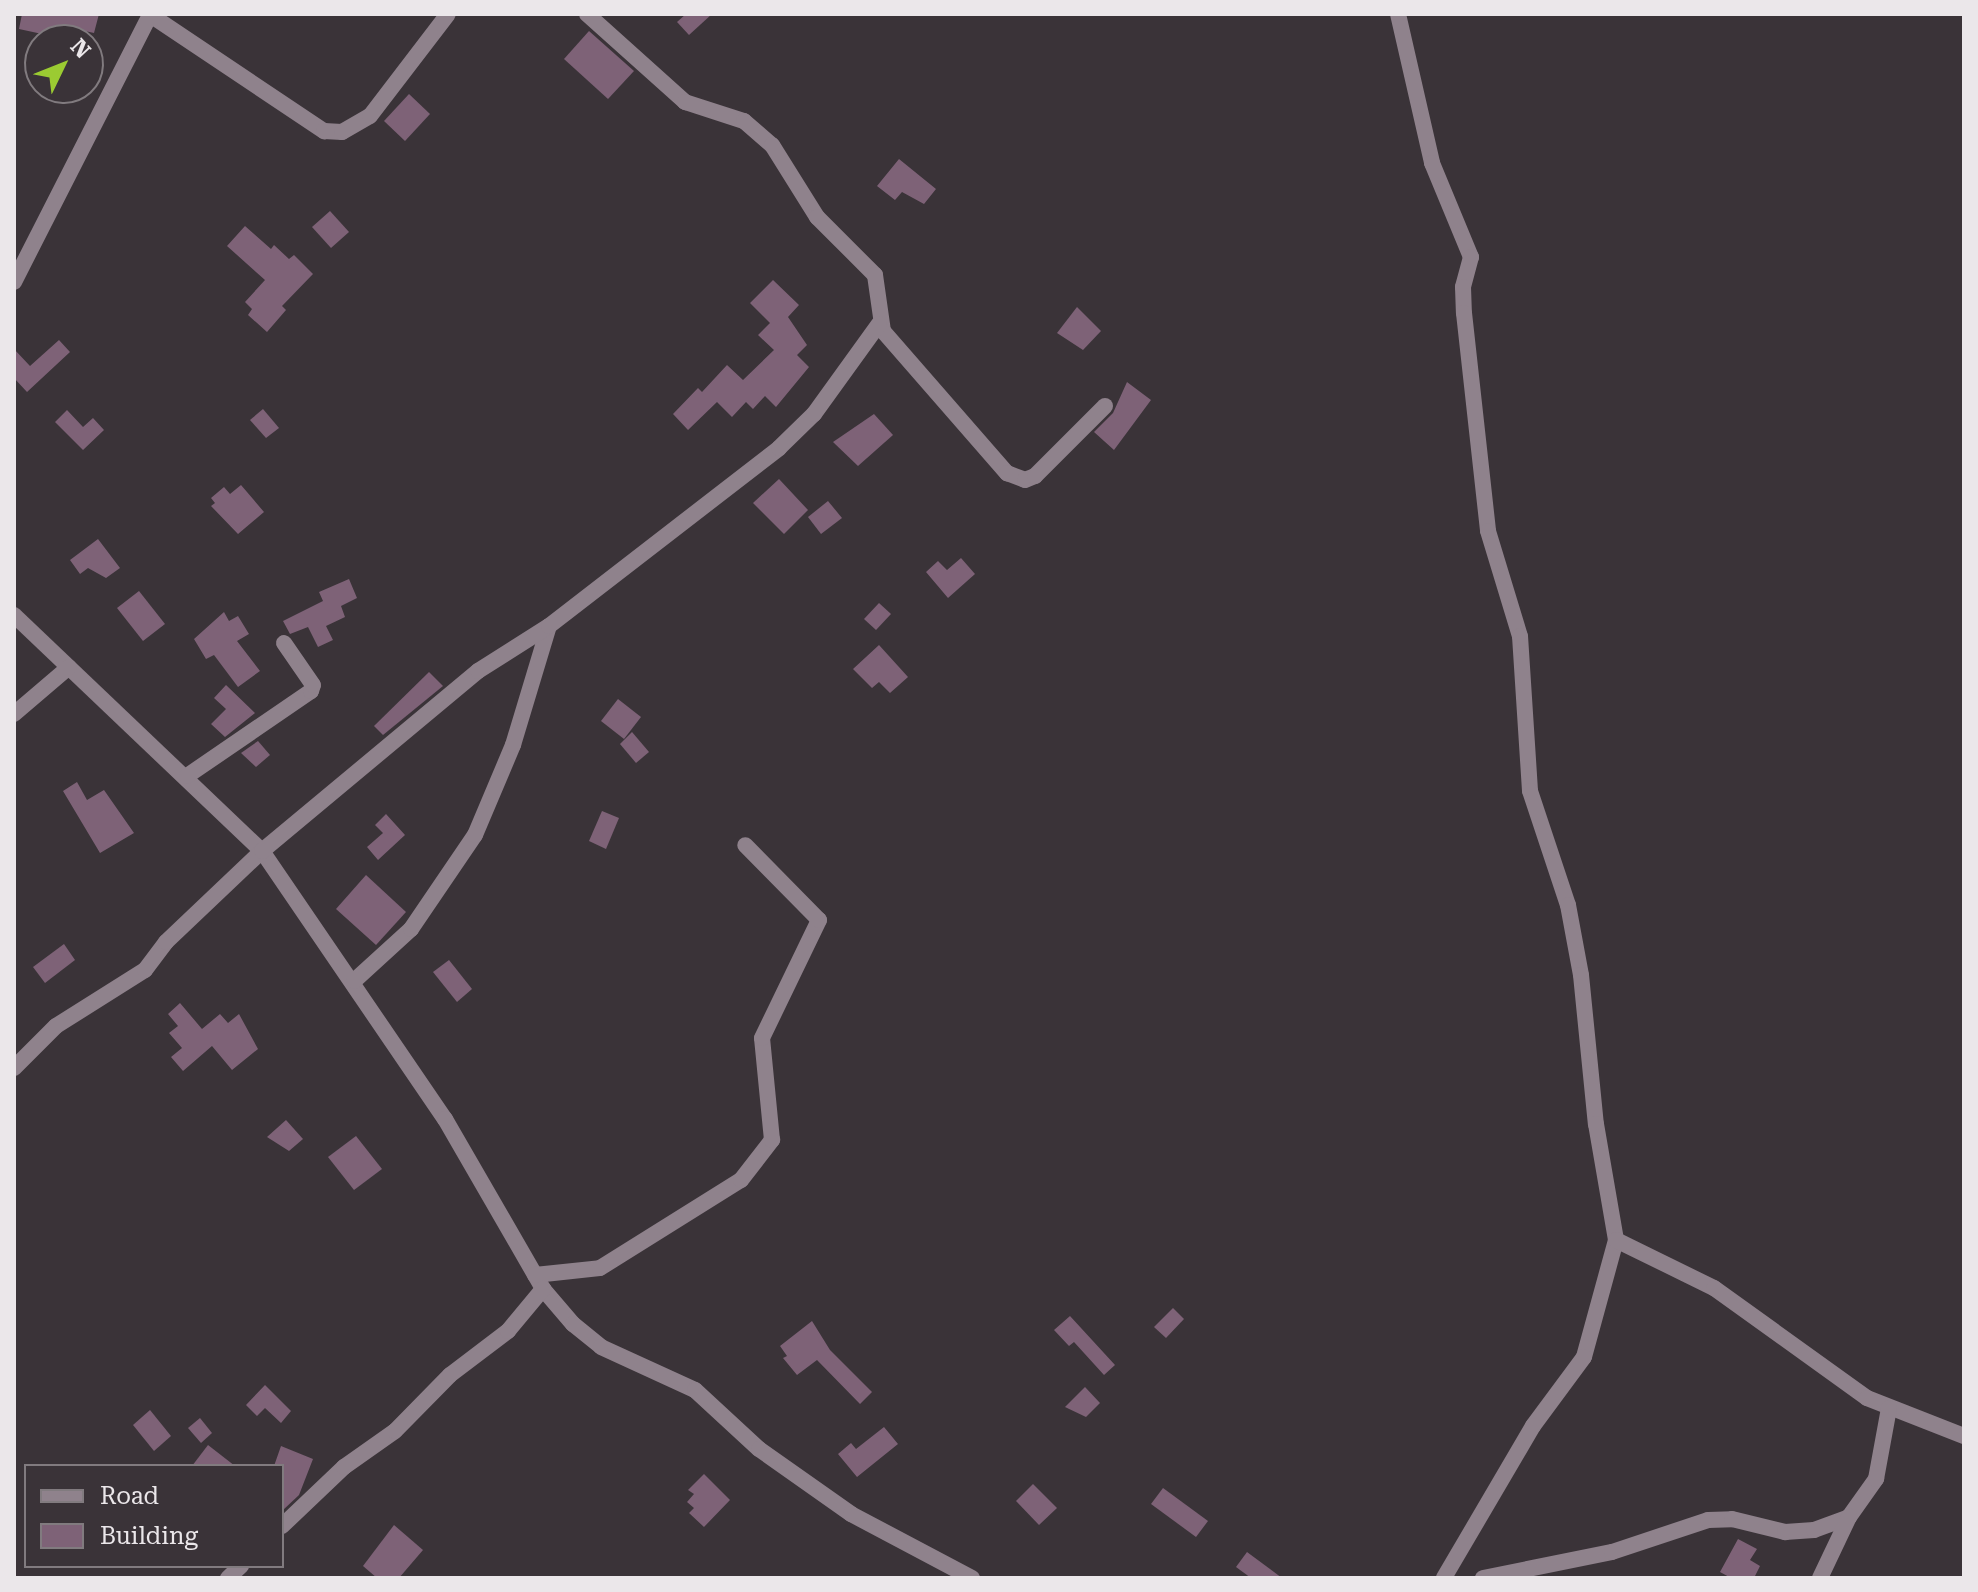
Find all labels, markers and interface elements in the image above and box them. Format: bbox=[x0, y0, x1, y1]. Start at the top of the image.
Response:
north arrow bbox=[24, 24, 104, 104]
text: N bbox=[66, 34, 95, 63]
legend bbox=[24, 1464, 284, 1568]
text: Road bbox=[100, 1482, 159, 1510]
text: Building bbox=[100, 1522, 198, 1550]

